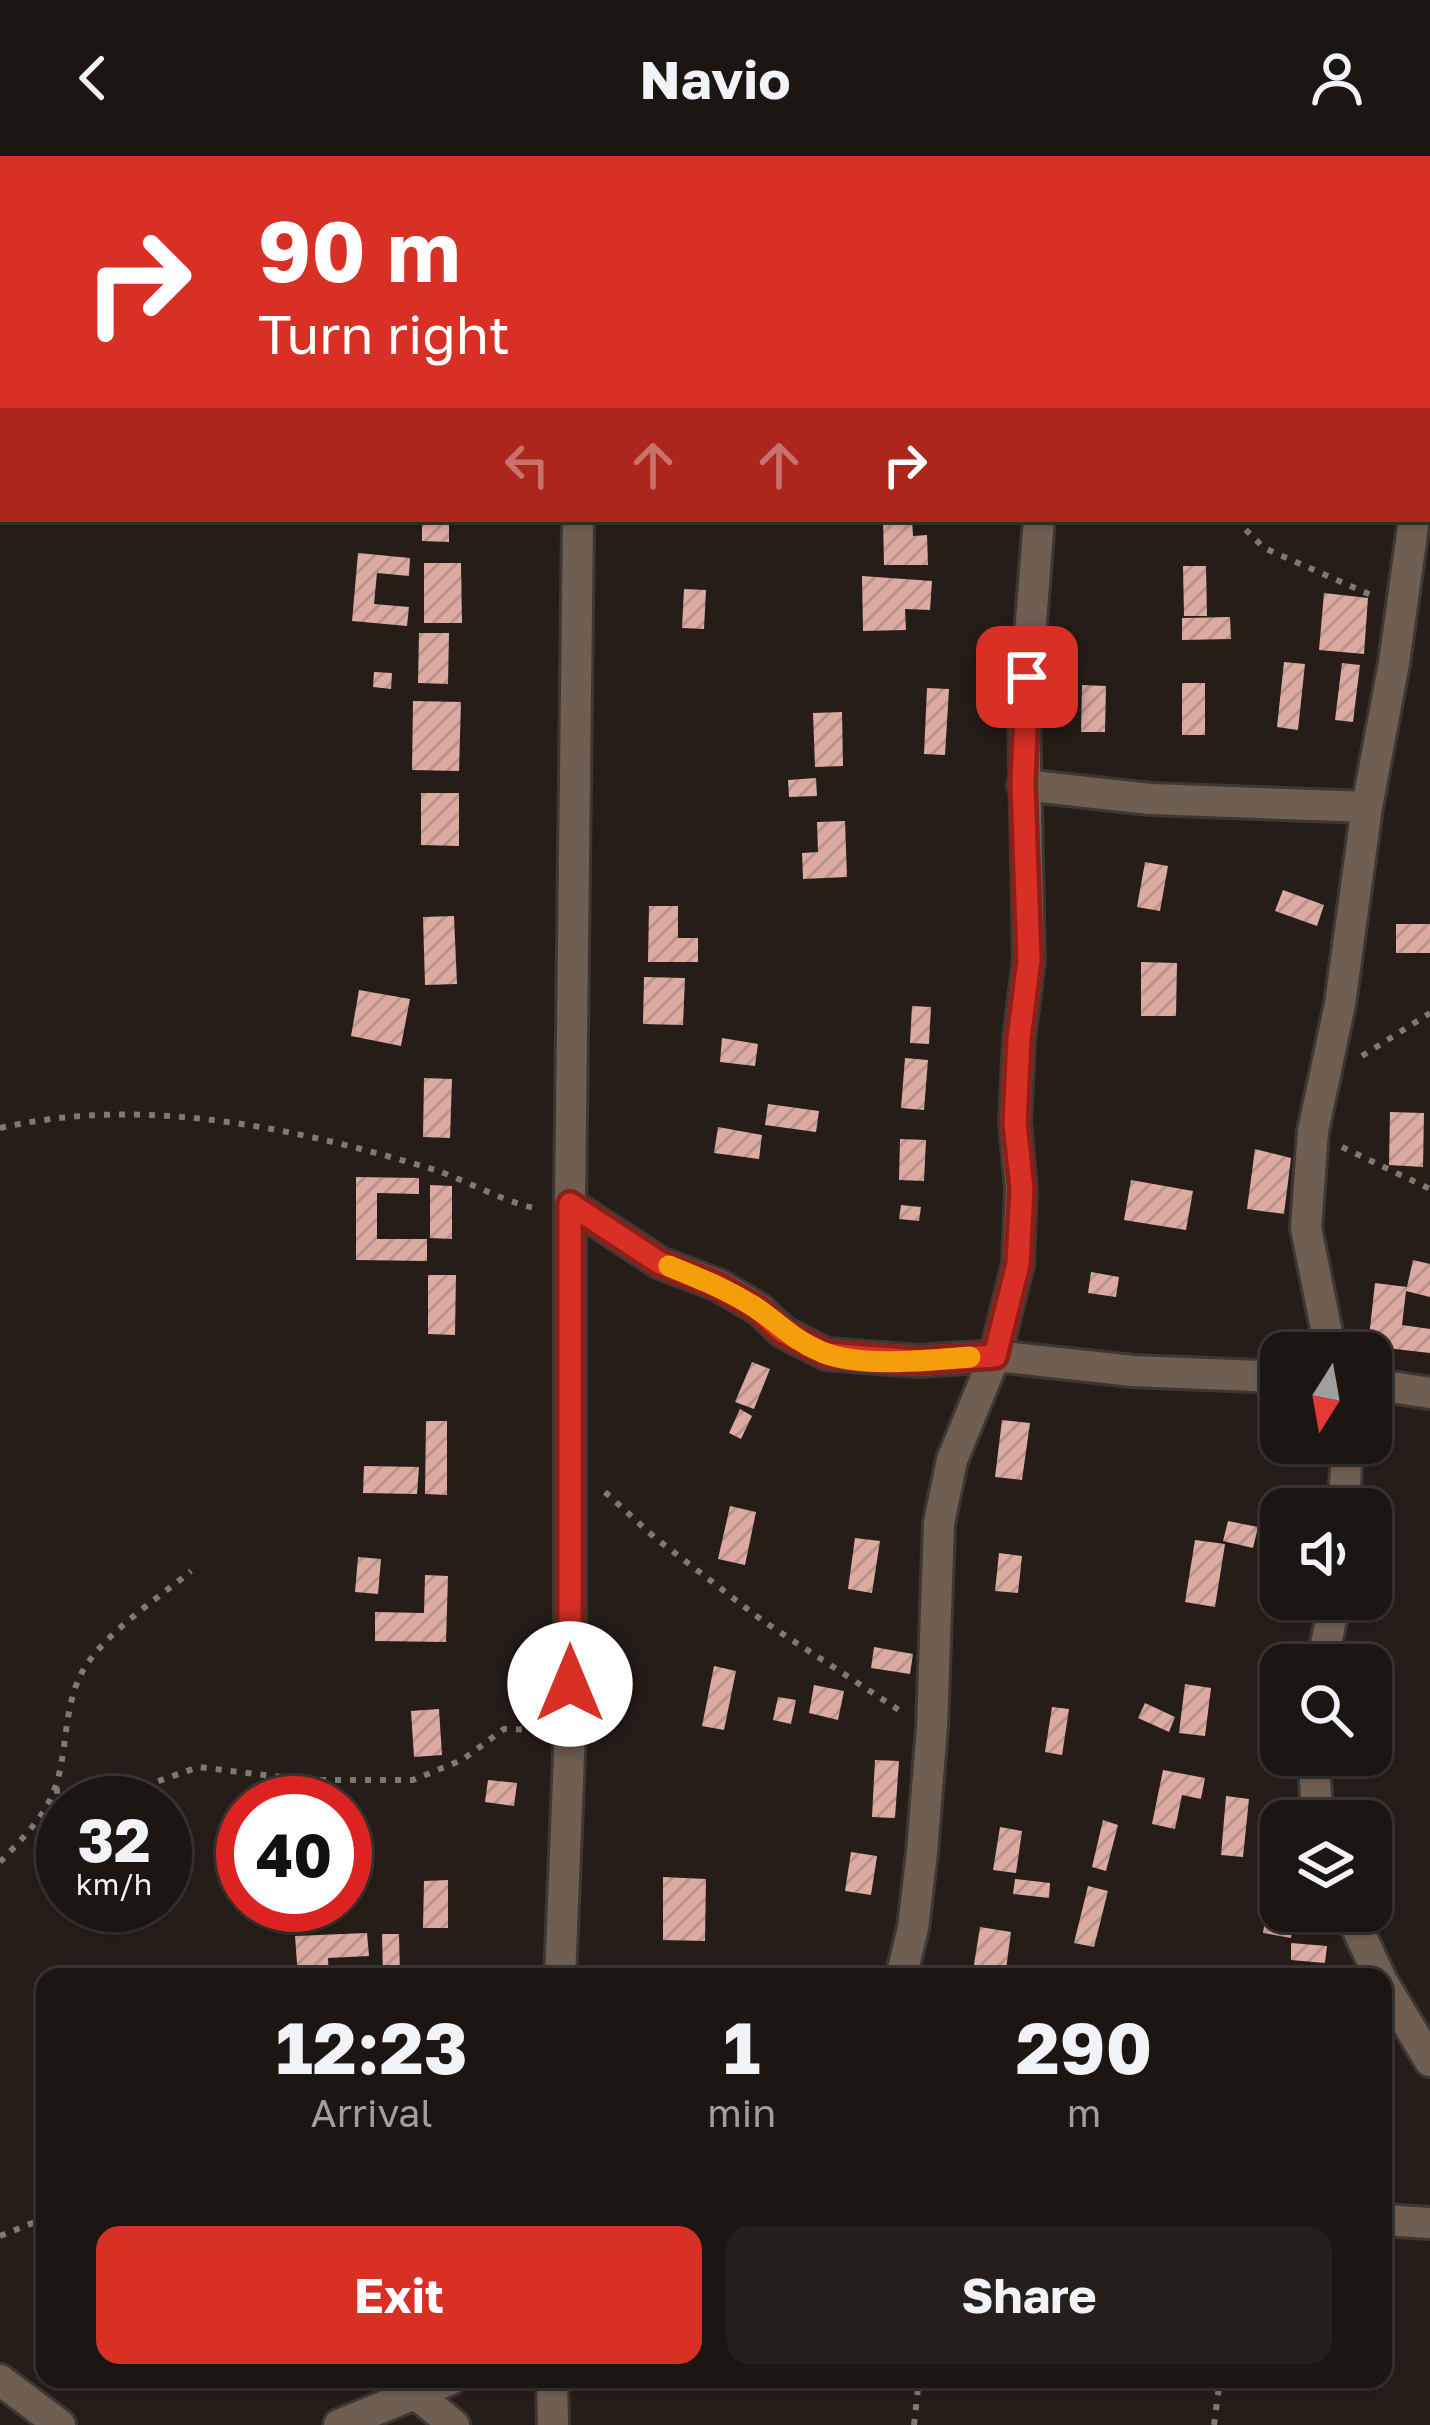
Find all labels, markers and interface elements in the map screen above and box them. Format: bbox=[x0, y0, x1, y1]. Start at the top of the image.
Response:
icon: back bbox=[60, 45, 126, 111]
icon: person bbox=[1304, 45, 1370, 111]
text: Navio bbox=[639, 46, 791, 111]
text: 90 m bbox=[258, 200, 460, 300]
icon: right bbox=[60, 204, 216, 360]
text: Turn right bbox=[258, 301, 510, 366]
icon: left bbox=[494, 432, 560, 498]
icon: ahead bbox=[620, 432, 686, 498]
icon: ahead bbox=[746, 432, 812, 498]
icon: right bbox=[872, 432, 938, 498]
pin bbox=[976, 626, 1078, 728]
icon: arrive bbox=[994, 644, 1060, 710]
north arrow bbox=[1260, 1332, 1392, 1464]
map controls bbox=[1260, 1332, 1392, 1932]
button: sound bbox=[1260, 1488, 1392, 1620]
position arrow bbox=[507, 1621, 633, 1747]
button: search bbox=[1260, 1644, 1392, 1776]
speed limit sign: 40 bbox=[216, 1776, 372, 1932]
button: layers bbox=[1260, 1800, 1392, 1932]
text: 32 bbox=[77, 1803, 151, 1875]
text: km/h bbox=[76, 1866, 152, 1902]
text: 12:23 bbox=[276, 2003, 468, 2090]
text: 1 bbox=[723, 2003, 760, 2090]
text: 290 bbox=[1016, 2003, 1152, 2090]
text: Arrival bbox=[311, 2089, 433, 2136]
text: min bbox=[707, 2089, 776, 2136]
text: m bbox=[1067, 2089, 1101, 2136]
button: Exit bbox=[96, 2226, 702, 2364]
button: Share bbox=[726, 2226, 1332, 2364]

